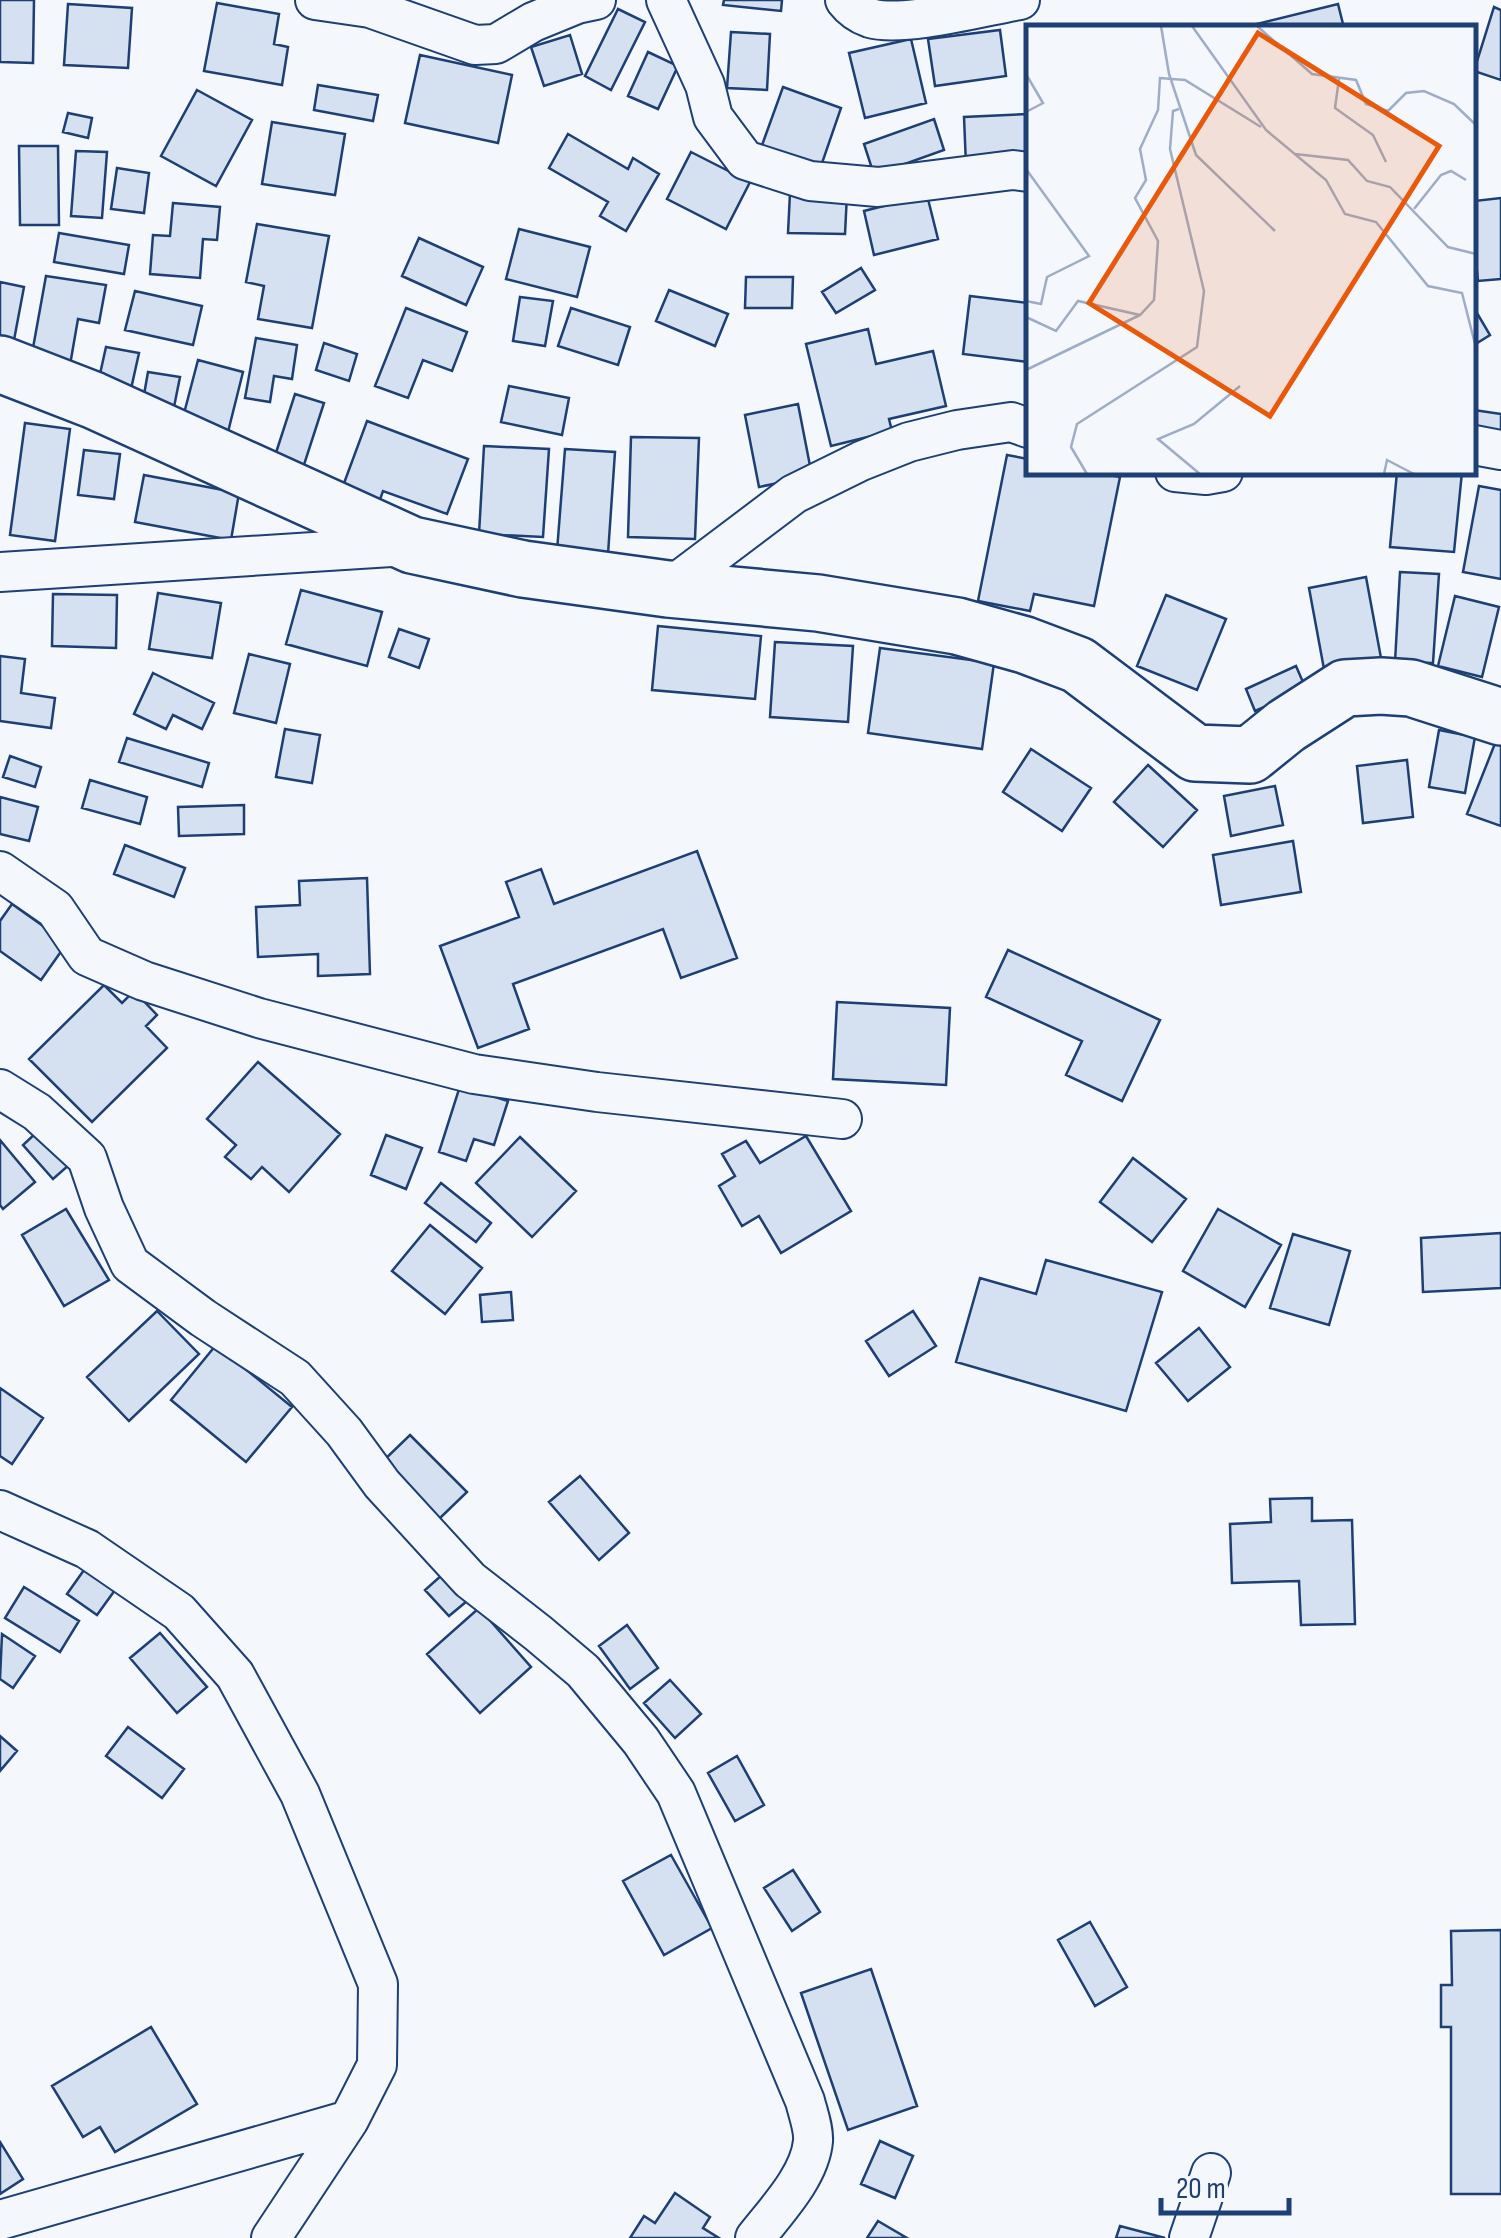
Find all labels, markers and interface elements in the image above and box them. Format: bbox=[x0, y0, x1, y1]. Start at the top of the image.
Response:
inset map bbox=[1026, 25, 1476, 475]
scale bar bbox=[1161, 2153, 1288, 2215]
text: 20 m bbox=[1176, 2171, 1226, 2207]

